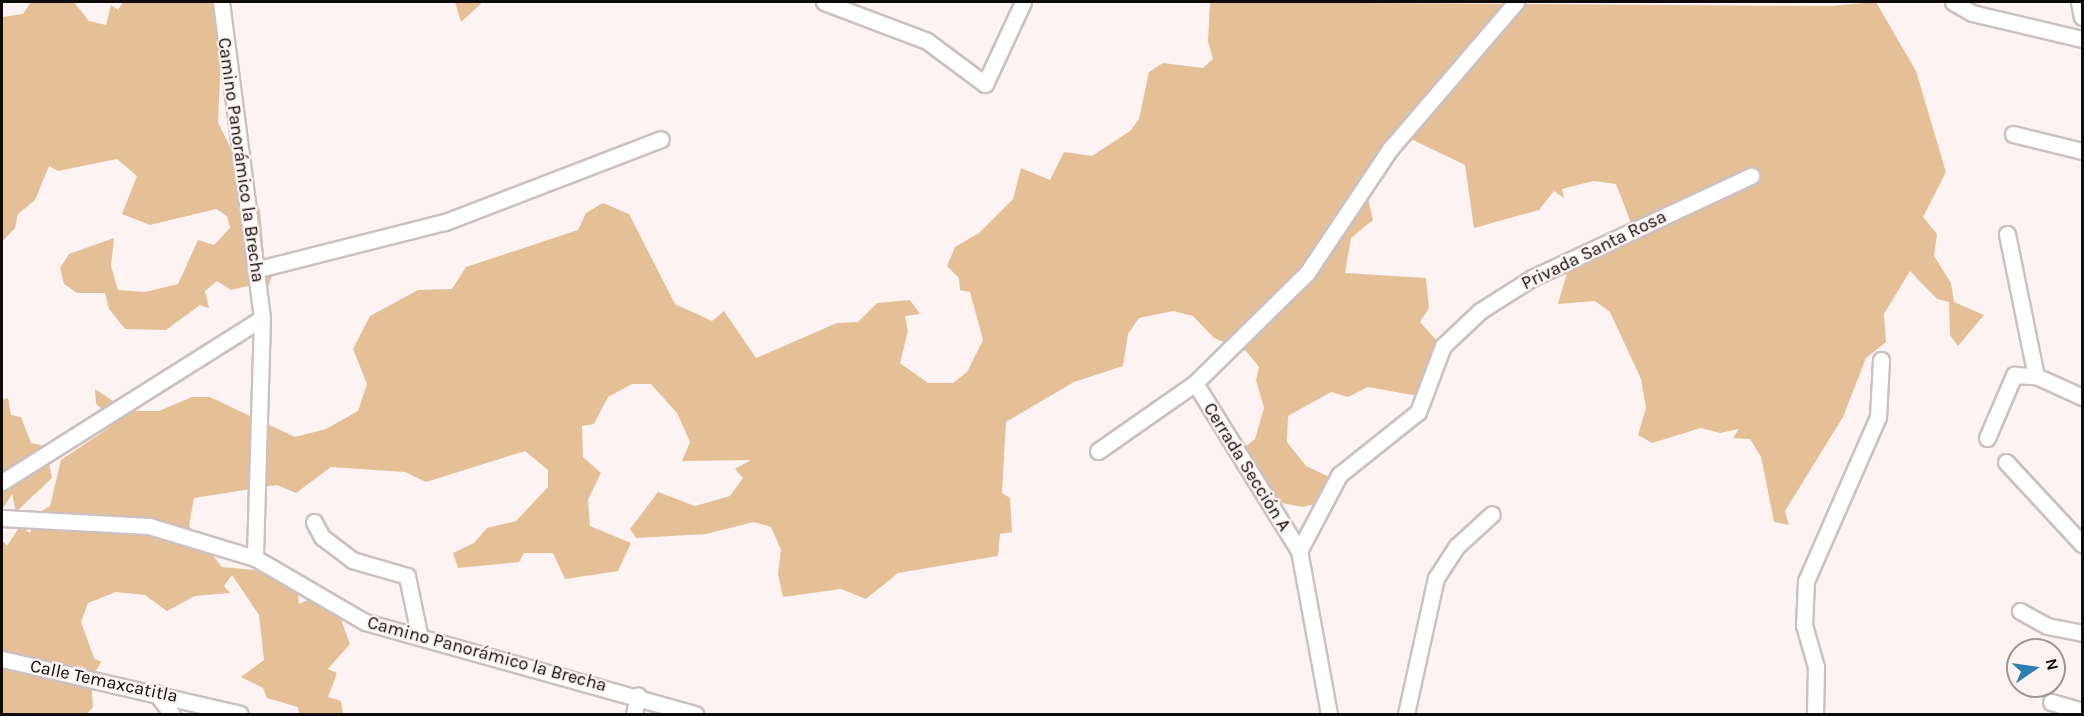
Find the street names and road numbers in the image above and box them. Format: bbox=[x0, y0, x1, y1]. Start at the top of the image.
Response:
street label: Camino Panorámico la Brecha bbox=[213, 36, 269, 284]
street label: Privada Santa Rosa bbox=[1518, 206, 1670, 294]
street label: Cerrada Sección A bbox=[1199, 399, 1295, 535]
street label: Camino Panorámico la Brecha bbox=[365, 612, 609, 696]
street label: Calle Temaxcatitla bbox=[28, 655, 180, 707]

